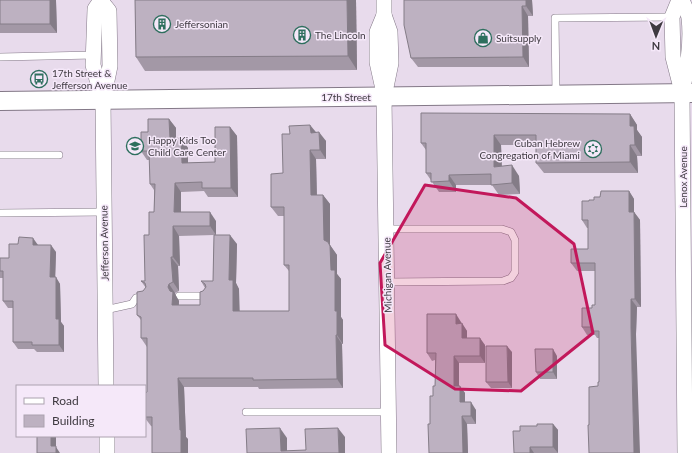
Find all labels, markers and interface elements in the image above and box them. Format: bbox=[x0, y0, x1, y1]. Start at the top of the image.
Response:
building icon: Jeffersonian bbox=[152, 14, 172, 34]
north arrow bbox=[636, 16, 676, 56]
place label: Jeffersonian bbox=[175, 18, 228, 30]
building icon: The Lincoln bbox=[292, 25, 312, 45]
shop icon: Suitsupply bbox=[473, 28, 493, 48]
place label: The Lincoln bbox=[315, 29, 366, 41]
place label: Suitsupply bbox=[496, 32, 542, 44]
text: N bbox=[651, 40, 660, 53]
place label: 17th Street & Jefferson Avenue bbox=[52, 67, 128, 91]
bus stop icon: 17th Street & Jefferson Avenue bbox=[29, 69, 49, 89]
street label: 17th Street bbox=[321, 91, 371, 103]
place label: Happy Kids Too Child Care Center bbox=[148, 134, 226, 158]
school or university icon: Happy Kids Too Child Care Center bbox=[125, 136, 145, 156]
place label: Cuban Hebrew Congregation of Miami bbox=[480, 137, 580, 161]
synagogue icon: Cuban Hebrew Congregation of Miami bbox=[583, 139, 603, 159]
street label: Lenox Avenue bbox=[677, 146, 689, 208]
street label: Jefferson Avenue bbox=[97, 205, 111, 281]
street label: Michigan Avenue bbox=[380, 237, 394, 313]
legend bbox=[16, 385, 146, 437]
text: Road bbox=[52, 393, 79, 408]
text: Building bbox=[52, 413, 95, 428]

